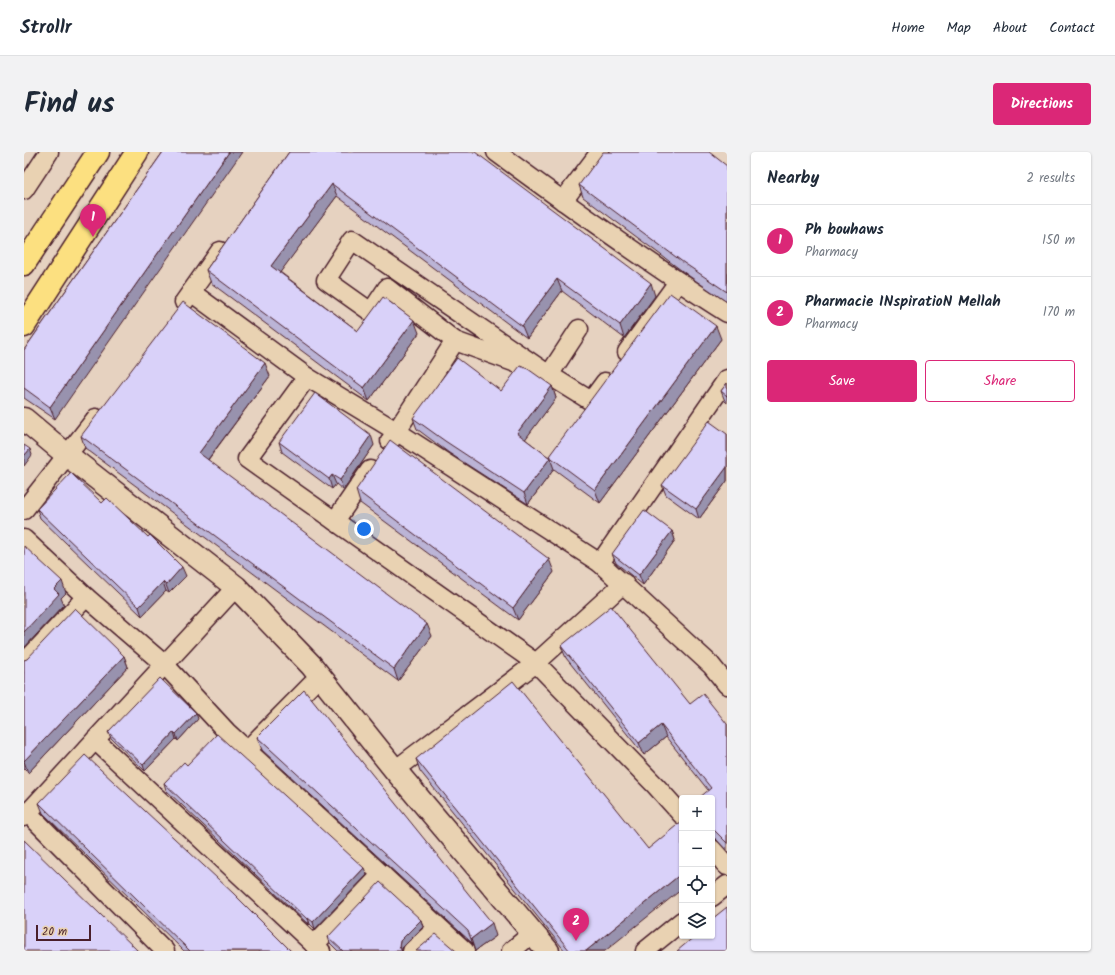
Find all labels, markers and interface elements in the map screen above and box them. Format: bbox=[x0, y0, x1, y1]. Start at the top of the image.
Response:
text: Strollr bbox=[20, 13, 72, 43]
text: Home bbox=[891, 17, 925, 39]
text: Map bbox=[947, 17, 971, 39]
text: About bbox=[993, 17, 1027, 39]
text: Contact bbox=[1049, 17, 1095, 39]
text: Find us bbox=[24, 82, 115, 127]
button: Directions bbox=[993, 83, 1091, 125]
text: Nearby bbox=[767, 165, 819, 192]
text: 2 results bbox=[1027, 168, 1075, 189]
pin: 1 bbox=[80, 204, 106, 237]
text: Ph bouhaws bbox=[805, 218, 884, 242]
text: 1 bbox=[778, 230, 782, 251]
text: 150 m bbox=[1042, 230, 1075, 251]
text: Pharmacy bbox=[805, 242, 858, 263]
text: Pharmacie INspiratioN Mellah bbox=[805, 290, 1001, 314]
text: 2 bbox=[776, 302, 784, 323]
text: 170 m bbox=[1043, 302, 1075, 323]
text: Pharmacy bbox=[805, 314, 858, 335]
button: Save bbox=[767, 360, 917, 402]
button: Share bbox=[925, 360, 1075, 402]
your location bbox=[354, 519, 374, 539]
map controls bbox=[679, 795, 715, 939]
button: + bbox=[679, 795, 715, 831]
button: − bbox=[679, 831, 715, 867]
button: locate bbox=[679, 867, 715, 903]
button: layers bbox=[679, 903, 715, 939]
pin: 2 bbox=[563, 908, 589, 941]
scale bar bbox=[36, 923, 91, 942]
text: 20 m bbox=[42, 923, 67, 941]

